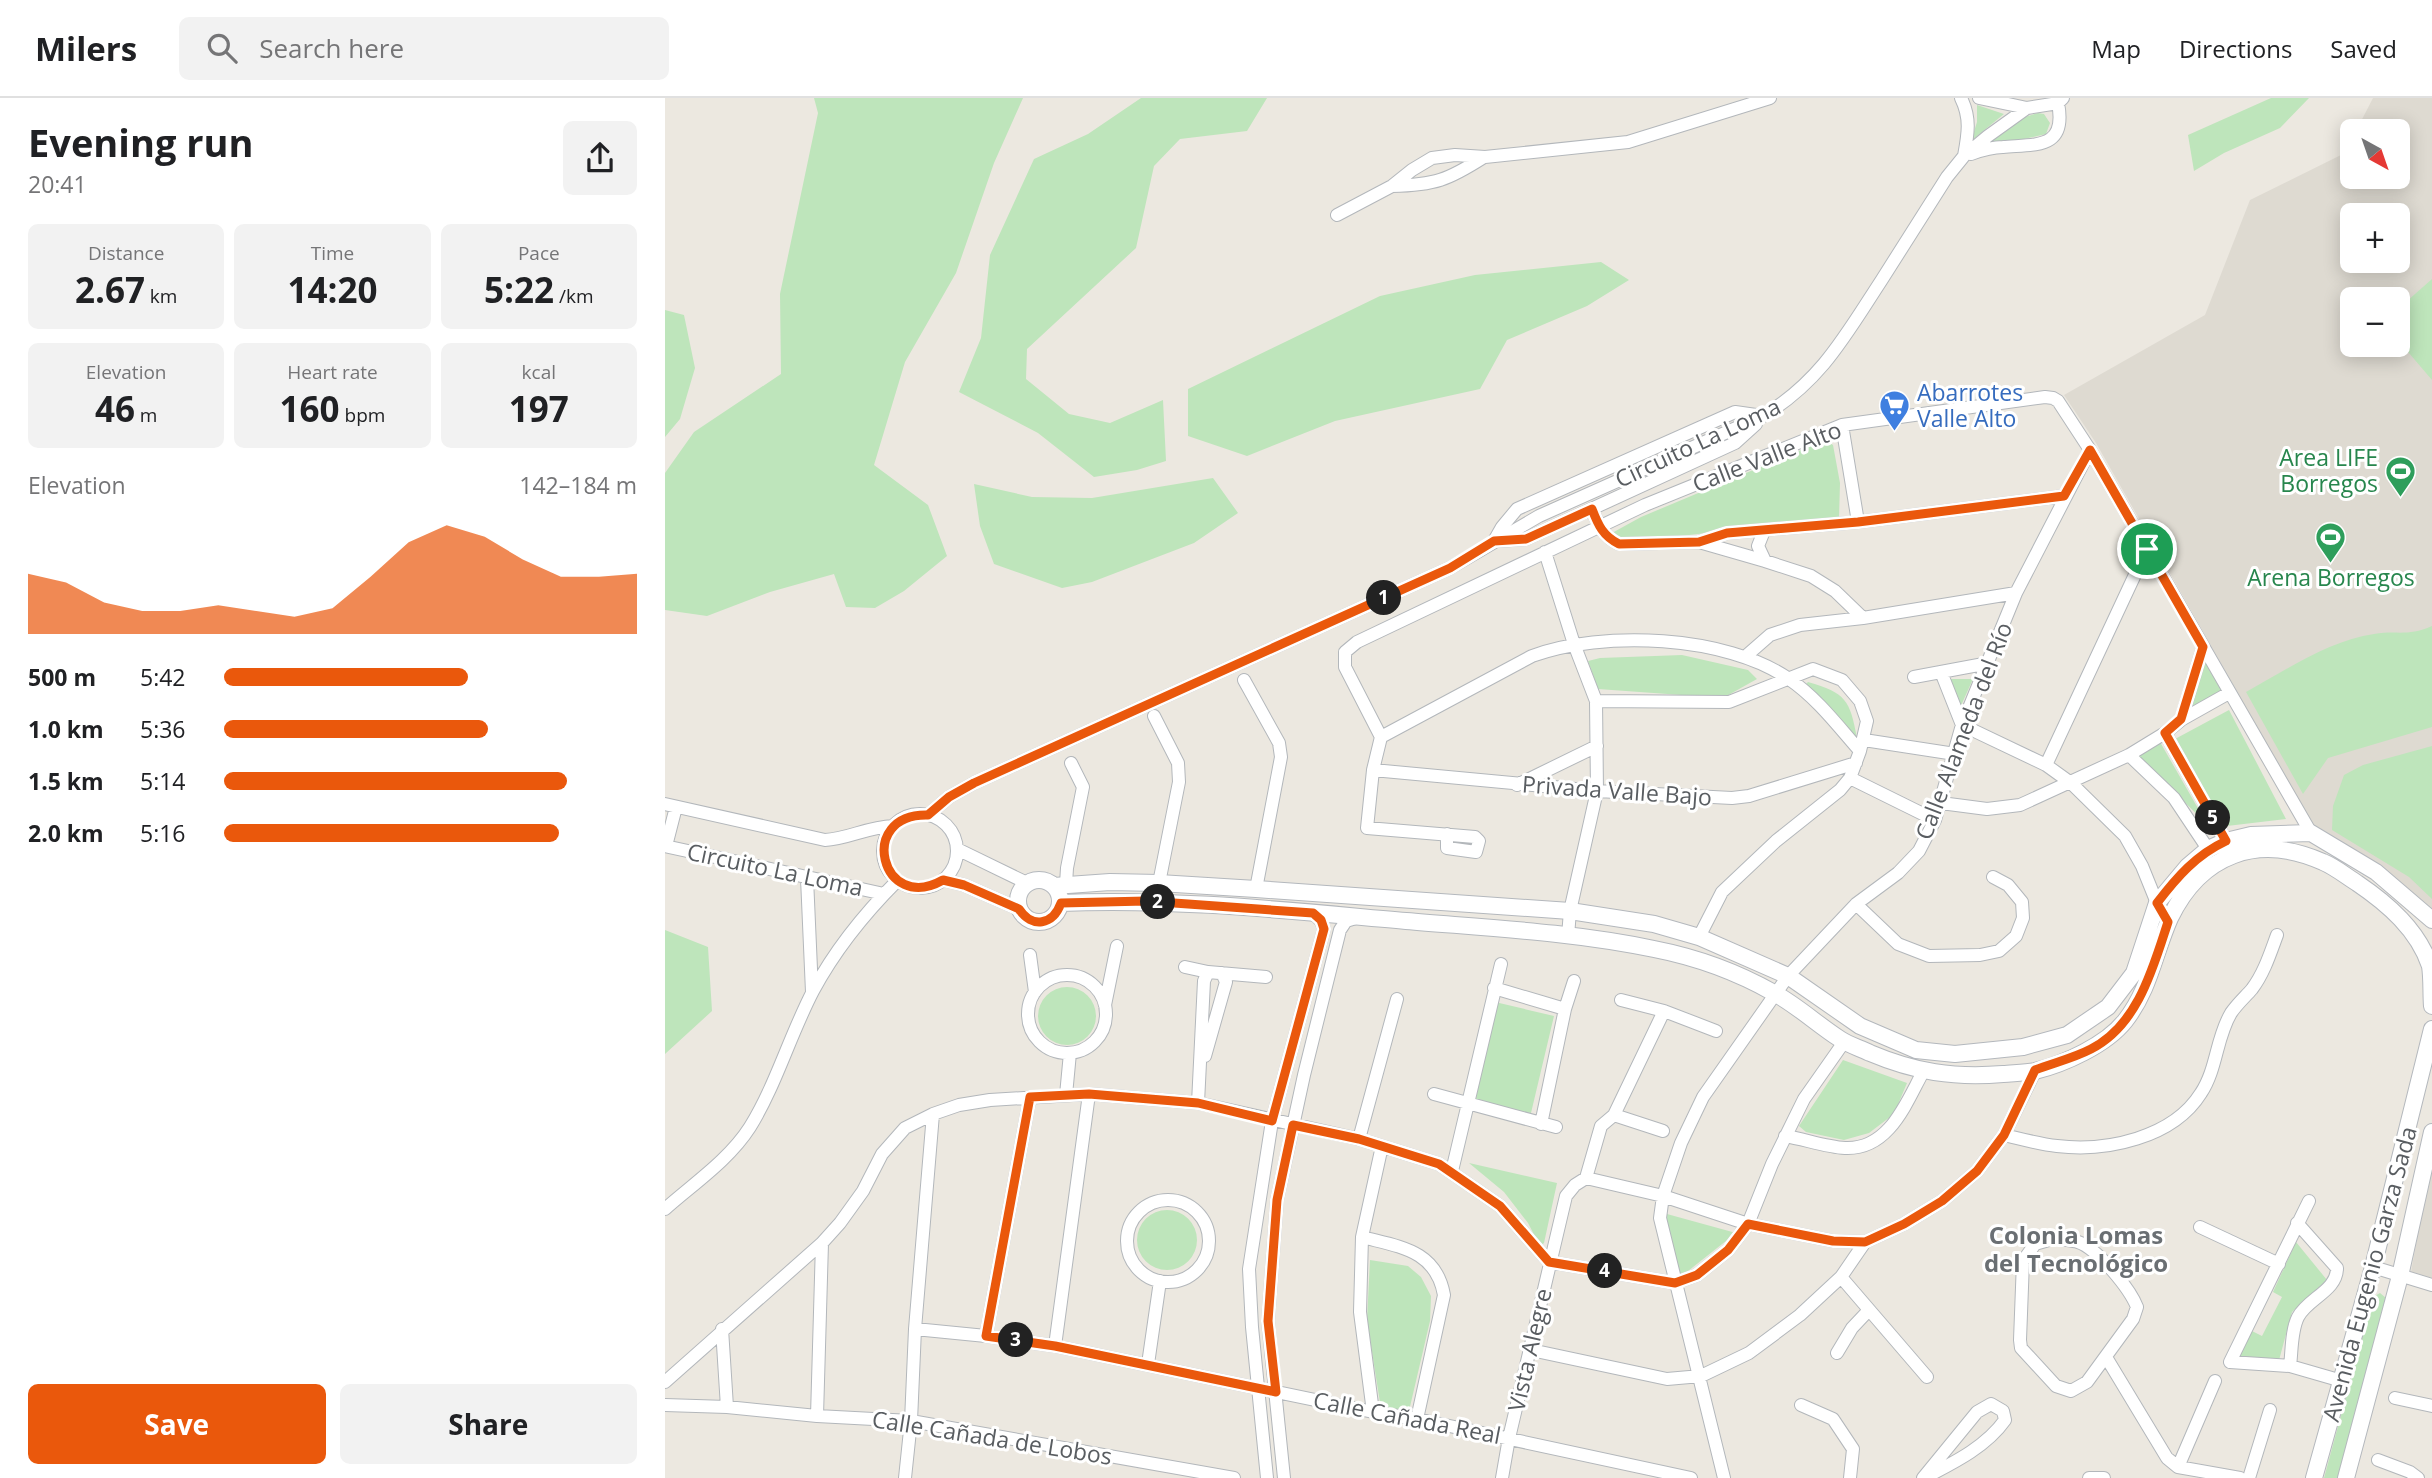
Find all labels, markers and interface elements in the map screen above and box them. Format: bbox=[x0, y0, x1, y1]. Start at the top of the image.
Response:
search box bbox=[179, 17, 669, 80]
text: Milers bbox=[35, 26, 137, 71]
icon: search bbox=[203, 29, 241, 67]
text: Search here bbox=[259, 30, 404, 66]
text: Map bbox=[2091, 32, 2141, 65]
text: Directions bbox=[2179, 32, 2292, 65]
text: Saved bbox=[2330, 32, 2397, 65]
text: Evening run bbox=[28, 116, 253, 168]
north arrow bbox=[2340, 119, 2410, 189]
map controls bbox=[2340, 119, 2410, 357]
button: share bbox=[563, 121, 637, 195]
text: 20:41 bbox=[28, 168, 87, 200]
button: + bbox=[2340, 203, 2410, 273]
text: Distance bbox=[88, 240, 164, 266]
text: Time bbox=[311, 240, 354, 266]
text: Pace bbox=[518, 240, 560, 266]
text: 2.67 bbox=[75, 266, 145, 313]
text: 14:20 bbox=[287, 266, 378, 313]
text: 5:22 bbox=[484, 266, 554, 313]
text: km bbox=[145, 283, 177, 309]
text: /km bbox=[554, 283, 594, 309]
button: − bbox=[2340, 287, 2410, 357]
text: Elevation bbox=[86, 359, 167, 385]
text: Heart rate bbox=[287, 359, 378, 385]
text: kcal bbox=[522, 359, 556, 385]
place label: Abarrotes Valle Alto bbox=[1917, 376, 2023, 434]
text: 46 bbox=[95, 385, 135, 432]
text: 160 bbox=[280, 385, 340, 432]
text: 197 bbox=[509, 385, 569, 432]
supermarket icon: Abarrotes Valle Alto bbox=[1877, 389, 1911, 433]
street label: Circuito La Loma bbox=[1610, 390, 1786, 494]
text: m bbox=[135, 402, 157, 428]
text: bpm bbox=[340, 402, 385, 428]
street label: Calle Valle Alto bbox=[1688, 413, 1846, 499]
place label: Area LIFE Borregos bbox=[2279, 441, 2378, 499]
sports icon: Area LIFE Borregos bbox=[2384, 454, 2418, 498]
text: Elevation bbox=[28, 469, 126, 501]
text: 142–184 m bbox=[519, 469, 637, 501]
pin bbox=[2117, 519, 2177, 579]
sports icon: Arena Borregos bbox=[2314, 520, 2348, 564]
icon: arrive bbox=[2128, 530, 2166, 568]
place label: Arena Borregos bbox=[2247, 561, 2415, 593]
pin: 1 bbox=[1367, 580, 1401, 616]
text: 1 bbox=[1378, 584, 1389, 610]
street label: Calle Alameda del Río bbox=[1907, 617, 2019, 844]
text: 500 m bbox=[28, 661, 96, 693]
text: 5:42 bbox=[140, 661, 186, 693]
text: 1.0 km bbox=[28, 713, 104, 745]
text: 5:36 bbox=[140, 713, 186, 745]
text: 1.5 km bbox=[28, 765, 104, 797]
text: 5:14 bbox=[140, 765, 186, 797]
street label: Privada Valle Bajo bbox=[1521, 767, 1713, 813]
pin: 5 bbox=[2195, 800, 2231, 836]
text: 5 bbox=[2207, 804, 2218, 830]
text: 2.0 km bbox=[28, 817, 104, 849]
text: 5:16 bbox=[140, 817, 186, 849]
street label: Circuito La Loma bbox=[684, 835, 866, 903]
pin: 2 bbox=[1141, 884, 1175, 920]
text: 2 bbox=[1152, 888, 1163, 914]
street label: Avenida Eugenio Garza Sada bbox=[2314, 1123, 2424, 1425]
district label: Colonia Lomas del Tecnológico bbox=[1984, 1218, 2168, 1279]
pin: 4 bbox=[1587, 1254, 1623, 1288]
text: 4 bbox=[1599, 1257, 1610, 1283]
street label: Vista Alegre bbox=[1499, 1285, 1559, 1415]
pin: 3 bbox=[999, 1322, 1033, 1358]
text: 3 bbox=[1010, 1326, 1021, 1352]
street label: Calle Cañada Real bbox=[1311, 1383, 1504, 1451]
button: Save bbox=[28, 1384, 326, 1464]
button: Share bbox=[340, 1384, 637, 1464]
street label: Calle Cañada de Lobos bbox=[870, 1402, 1114, 1472]

